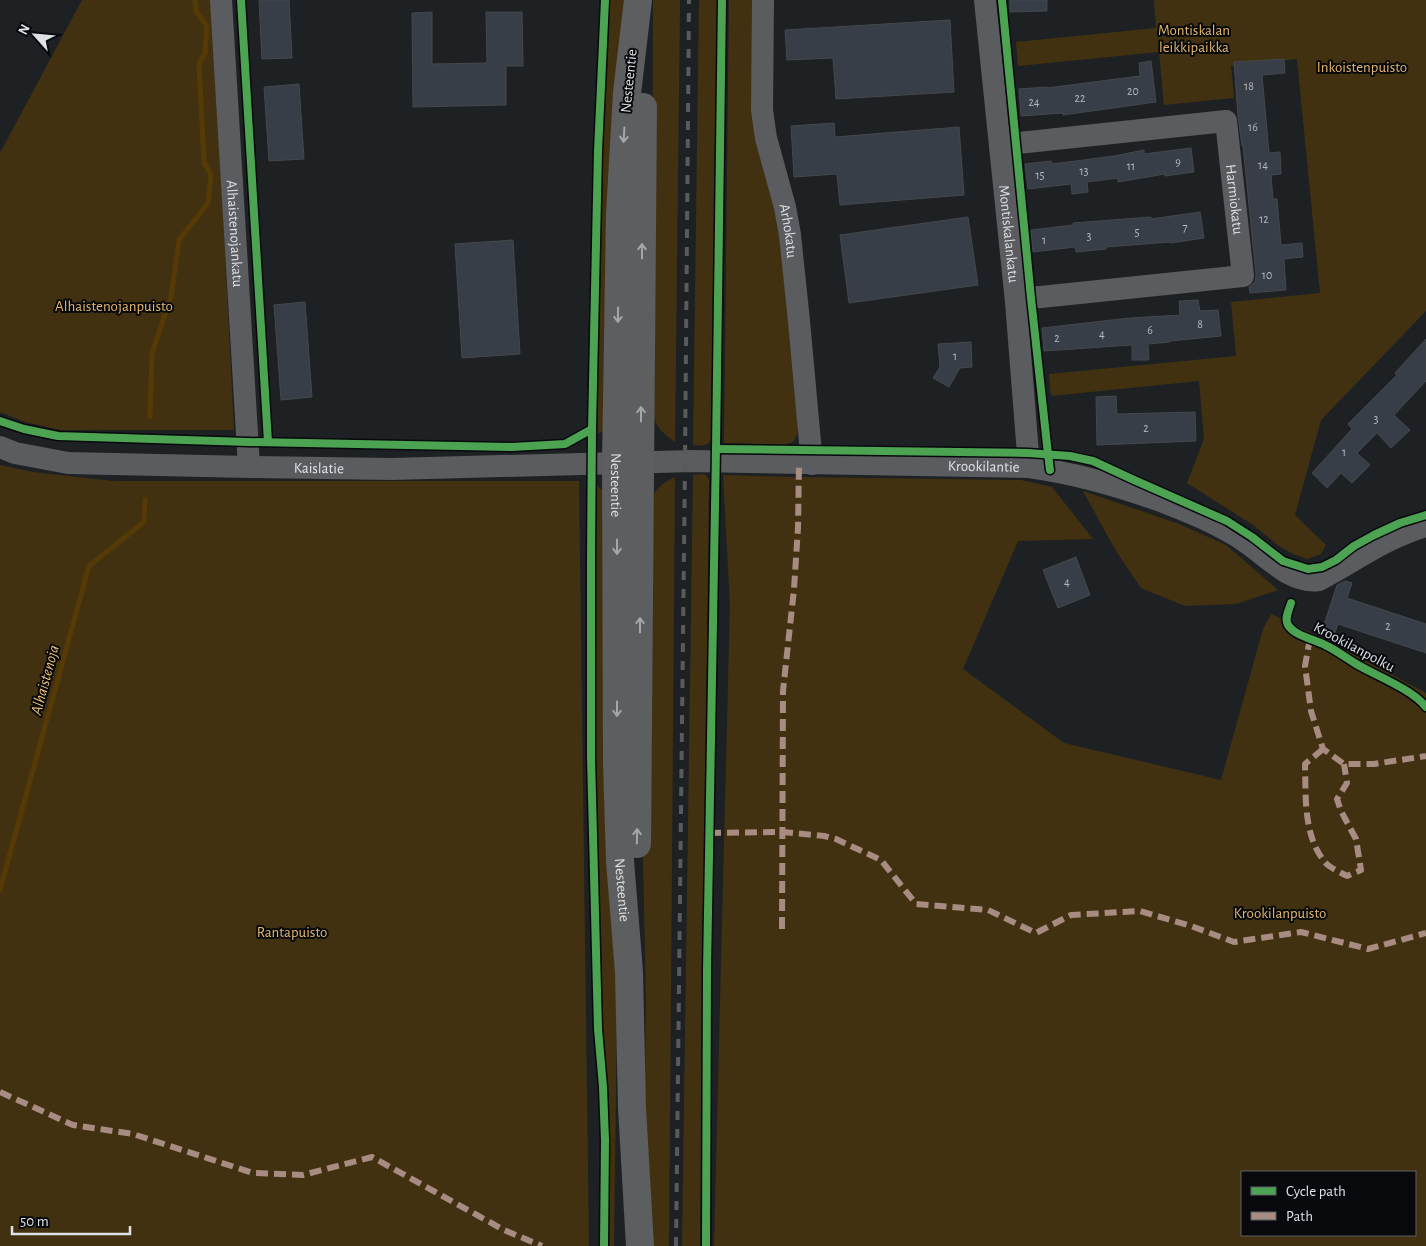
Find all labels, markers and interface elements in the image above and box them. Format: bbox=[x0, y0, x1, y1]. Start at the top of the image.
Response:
north arrow bbox=[10, 10, 60, 60]
text: N bbox=[16, 22, 33, 37]
park label: Montiskalan leikkipaikka bbox=[1158, 23, 1230, 55]
street label: Nesteentie bbox=[618, 48, 640, 114]
park label: Inkoistenpuisto bbox=[1317, 60, 1407, 75]
house number: 18 bbox=[1244, 80, 1254, 92]
house number: 20 bbox=[1127, 85, 1139, 97]
house number: 22 bbox=[1075, 92, 1086, 104]
house number: 24 bbox=[1028, 96, 1040, 108]
house number: 16 bbox=[1248, 121, 1258, 133]
one-way arrow bbox=[620, 127, 629, 143]
house number: 9 bbox=[1175, 156, 1181, 168]
house number: 14 bbox=[1258, 159, 1268, 171]
house number: 11 bbox=[1127, 160, 1135, 172]
street label: Harmiokatu bbox=[1223, 163, 1246, 235]
house number: 13 bbox=[1079, 165, 1089, 177]
house number: 15 bbox=[1035, 169, 1045, 181]
street label: Alhaistenojankatu bbox=[224, 180, 246, 288]
street label: Montiskalankatu bbox=[997, 184, 1022, 284]
street label: Arhokatu bbox=[777, 203, 800, 259]
house number: 12 bbox=[1259, 213, 1269, 225]
house number: 7 bbox=[1182, 221, 1188, 233]
house number: 5 bbox=[1134, 226, 1140, 238]
house number: 3 bbox=[1087, 230, 1092, 242]
house number: 1 bbox=[1042, 234, 1046, 246]
one-way arrow bbox=[637, 243, 647, 260]
house number: 10 bbox=[1262, 269, 1272, 281]
park label: Alhaistenojanpuisto bbox=[55, 299, 173, 314]
one-way arrow bbox=[613, 306, 623, 323]
house number: 8 bbox=[1197, 318, 1203, 330]
house number: 6 bbox=[1147, 324, 1153, 336]
house number: 4 bbox=[1099, 328, 1105, 340]
house number: 2 bbox=[1054, 332, 1060, 344]
house number: 1 bbox=[953, 350, 957, 362]
one-way arrow bbox=[636, 406, 646, 422]
house number: 3 bbox=[1374, 413, 1379, 425]
house number: 2 bbox=[1143, 422, 1149, 434]
house number: 1 bbox=[1342, 446, 1346, 458]
street label: Nesteentie bbox=[608, 453, 624, 517]
street label: Krookilantie bbox=[948, 458, 1020, 474]
street label: Kaislatie bbox=[294, 460, 344, 476]
one-way arrow bbox=[612, 538, 622, 554]
house number: 4 bbox=[1064, 576, 1070, 588]
one-way arrow bbox=[635, 617, 645, 633]
street label: Krookilanpolku bbox=[1311, 619, 1397, 675]
house number: 2 bbox=[1385, 620, 1391, 632]
water label: Alhaistenoja bbox=[28, 643, 63, 718]
one-way arrow bbox=[612, 700, 622, 717]
one-way arrow bbox=[632, 829, 642, 845]
street label: Nesteentie bbox=[612, 857, 632, 923]
park label: Krookilanpuisto bbox=[1234, 906, 1326, 921]
park label: Rantapuisto bbox=[257, 925, 327, 940]
legend bbox=[1241, 1171, 1416, 1236]
text: Cycle path bbox=[1286, 1184, 1346, 1199]
scale bar bbox=[12, 1204, 130, 1236]
text: Path bbox=[1286, 1209, 1313, 1224]
text: 50 m bbox=[20, 1214, 49, 1229]

